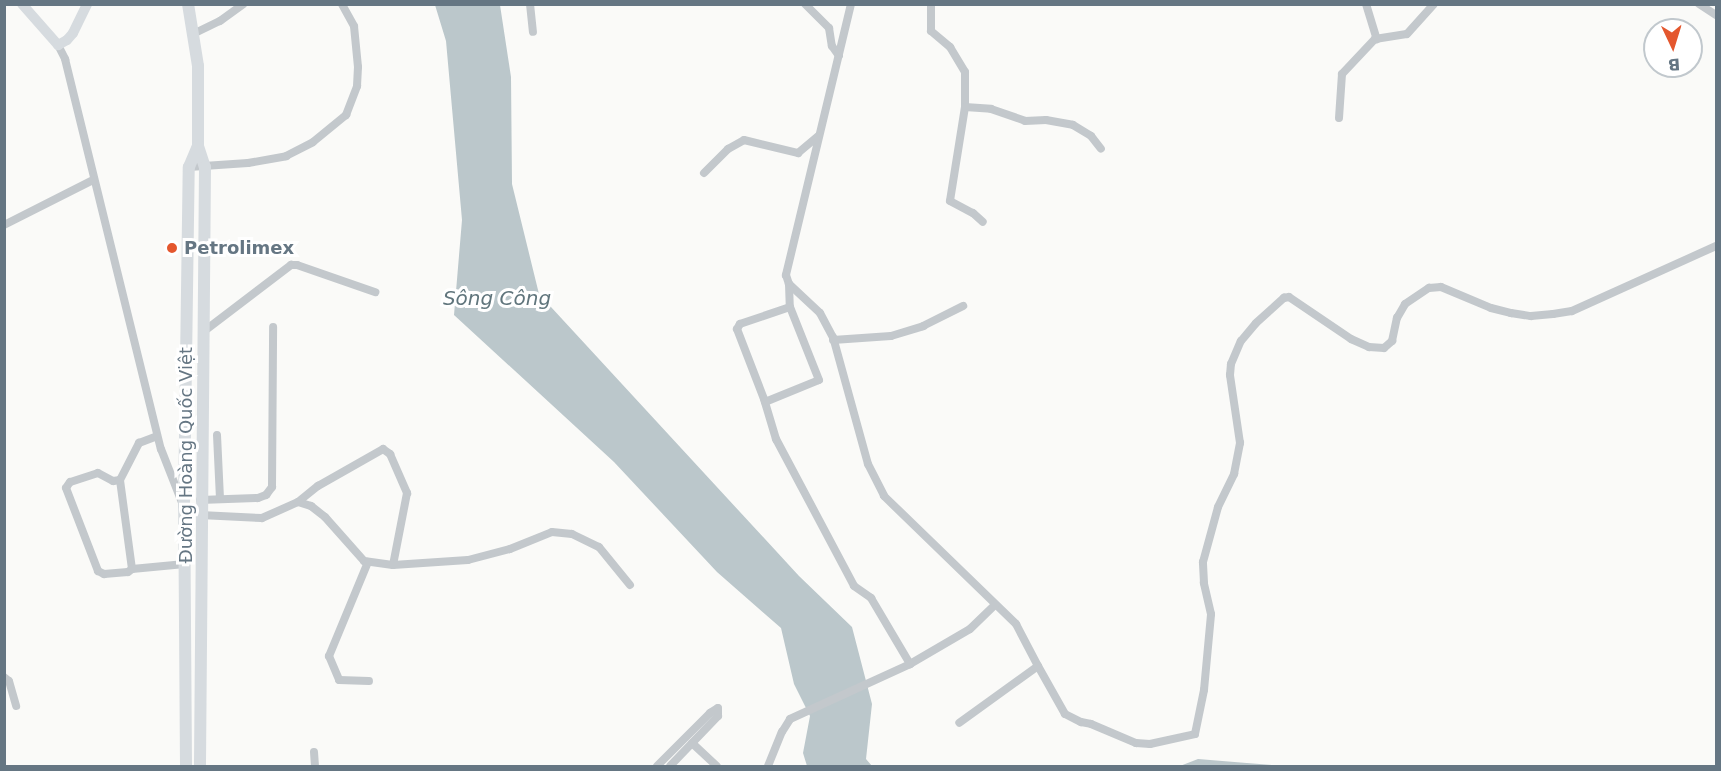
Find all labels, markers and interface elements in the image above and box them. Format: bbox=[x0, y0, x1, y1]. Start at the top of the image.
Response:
north arrow bbox=[1643, 18, 1703, 78]
text: B bbox=[1667, 55, 1681, 74]
place label: Petrolimex bbox=[184, 237, 294, 259]
marker: Petrolimex bbox=[165, 241, 179, 255]
water label: Sông Công bbox=[443, 286, 551, 310]
street label: Đường Hoàng Quốc Việt bbox=[175, 347, 197, 563]

